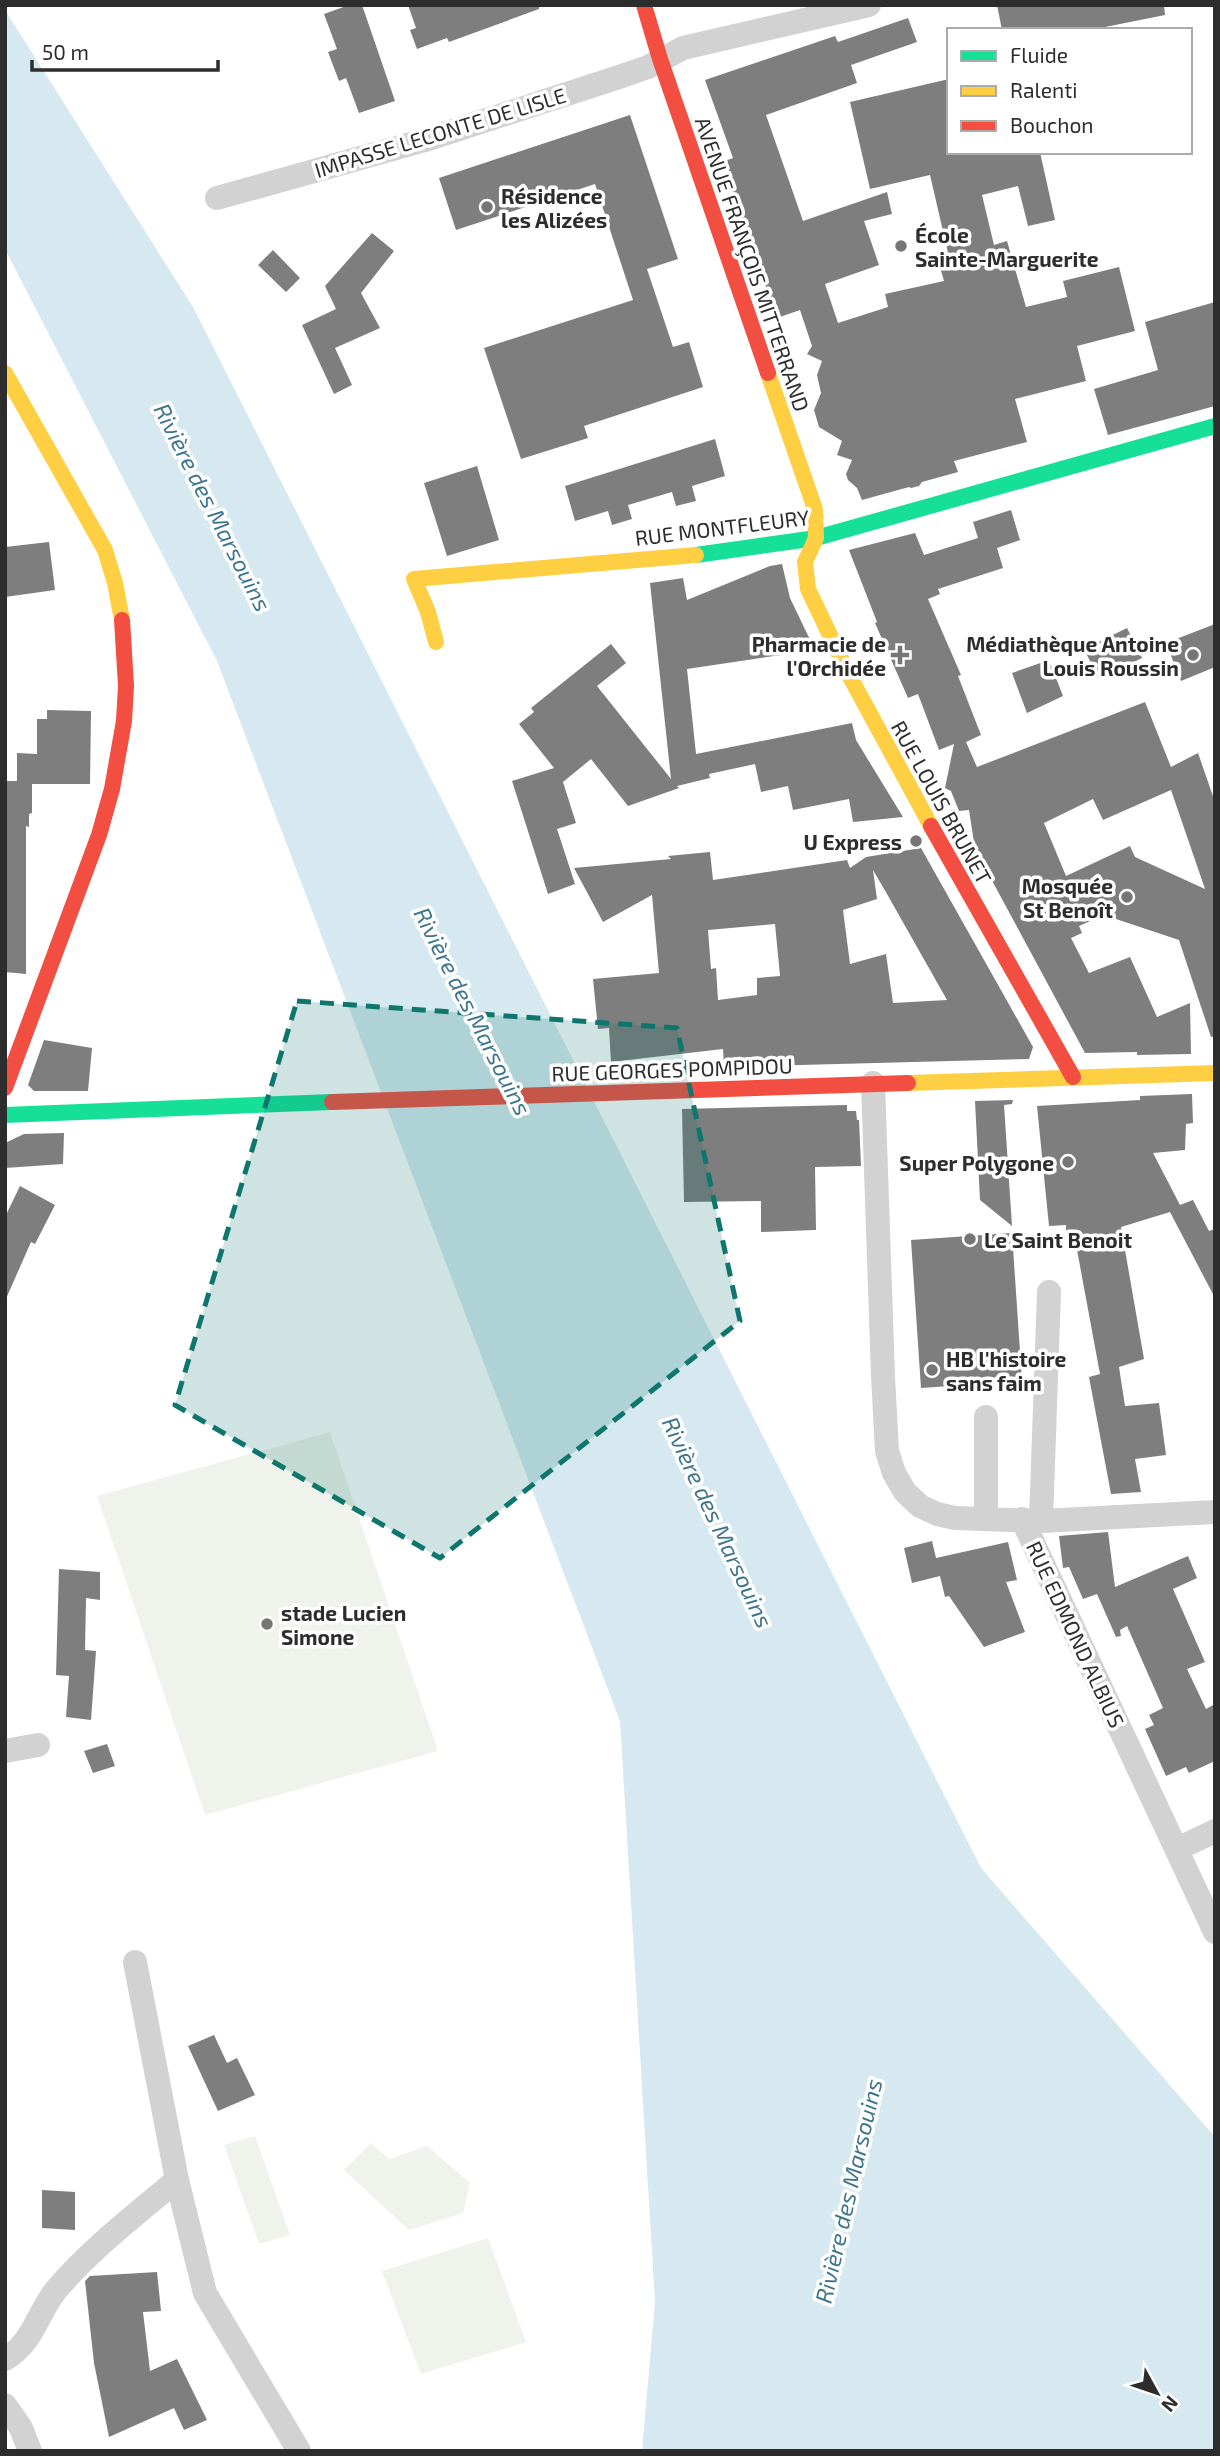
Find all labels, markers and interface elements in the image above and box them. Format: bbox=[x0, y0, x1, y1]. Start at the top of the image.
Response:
scale bar bbox=[32, 28, 217, 72]
legend bbox=[947, 28, 1192, 154]
text: 50 m bbox=[42, 39, 89, 64]
text: Fluide bbox=[1010, 42, 1068, 67]
text: Ralenti bbox=[1010, 77, 1077, 102]
street label: IMPASSE LECONTE DE LISLE bbox=[311, 82, 569, 182]
text: Bouchon bbox=[1010, 112, 1094, 137]
street label: AVENUE FRANÇOIS MITTERRAND bbox=[689, 113, 815, 415]
place label: Résidence les Alizées bbox=[501, 183, 607, 232]
marker: Résidence les Alizées bbox=[479, 199, 495, 215]
place label: École Sainte-Marguerite bbox=[915, 222, 1099, 271]
marker: École Sainte-Marguerite bbox=[893, 238, 909, 254]
water label: Rivière des Marsouins bbox=[148, 398, 278, 616]
street label: RUE MONTFLEURY bbox=[633, 504, 811, 550]
place label: Pharmacie de l'Orchidée bbox=[752, 631, 886, 680]
place label: Médiathèque Antoine Louis Roussin bbox=[966, 631, 1179, 680]
marker: Pharmacie de l'Orchidée bbox=[892, 647, 908, 663]
marker: Médiathèque Antoine Louis Roussin bbox=[1185, 647, 1201, 663]
street label: RUE LOUIS BRUNET bbox=[887, 716, 997, 888]
place label: U Express bbox=[803, 829, 902, 854]
marker: U Express bbox=[908, 833, 924, 849]
place label: Mosquée St Benoît bbox=[1022, 873, 1113, 922]
marker: Mosquée St Benoît bbox=[1119, 889, 1135, 905]
water label: Rivière des Marsouins bbox=[408, 902, 538, 1120]
street label: RUE GEORGES POMPIDOU bbox=[551, 1052, 793, 1086]
place label: Super Polygone bbox=[899, 1150, 1054, 1176]
marker: Super Polygone bbox=[1060, 1154, 1076, 1170]
place label: Le Saint Benoit bbox=[984, 1227, 1133, 1252]
marker: Le Saint Benoit bbox=[962, 1231, 978, 1247]
place label: HB l'histoire sans faim bbox=[946, 1346, 1067, 1395]
marker: HB l'histoire sans faim bbox=[924, 1362, 940, 1378]
water label: Rivière des Marsouins bbox=[657, 1412, 779, 1632]
street label: RUE EDMOND ALBIUS bbox=[1022, 1537, 1130, 1731]
place label: stade Lucien Simone bbox=[281, 1600, 406, 1649]
marker: stade Lucien Simone bbox=[259, 1616, 275, 1632]
water label: Rivière des Marsouins bbox=[809, 2076, 887, 2306]
north arrow bbox=[1122, 2358, 1192, 2428]
text: N bbox=[1157, 2392, 1184, 2417]

